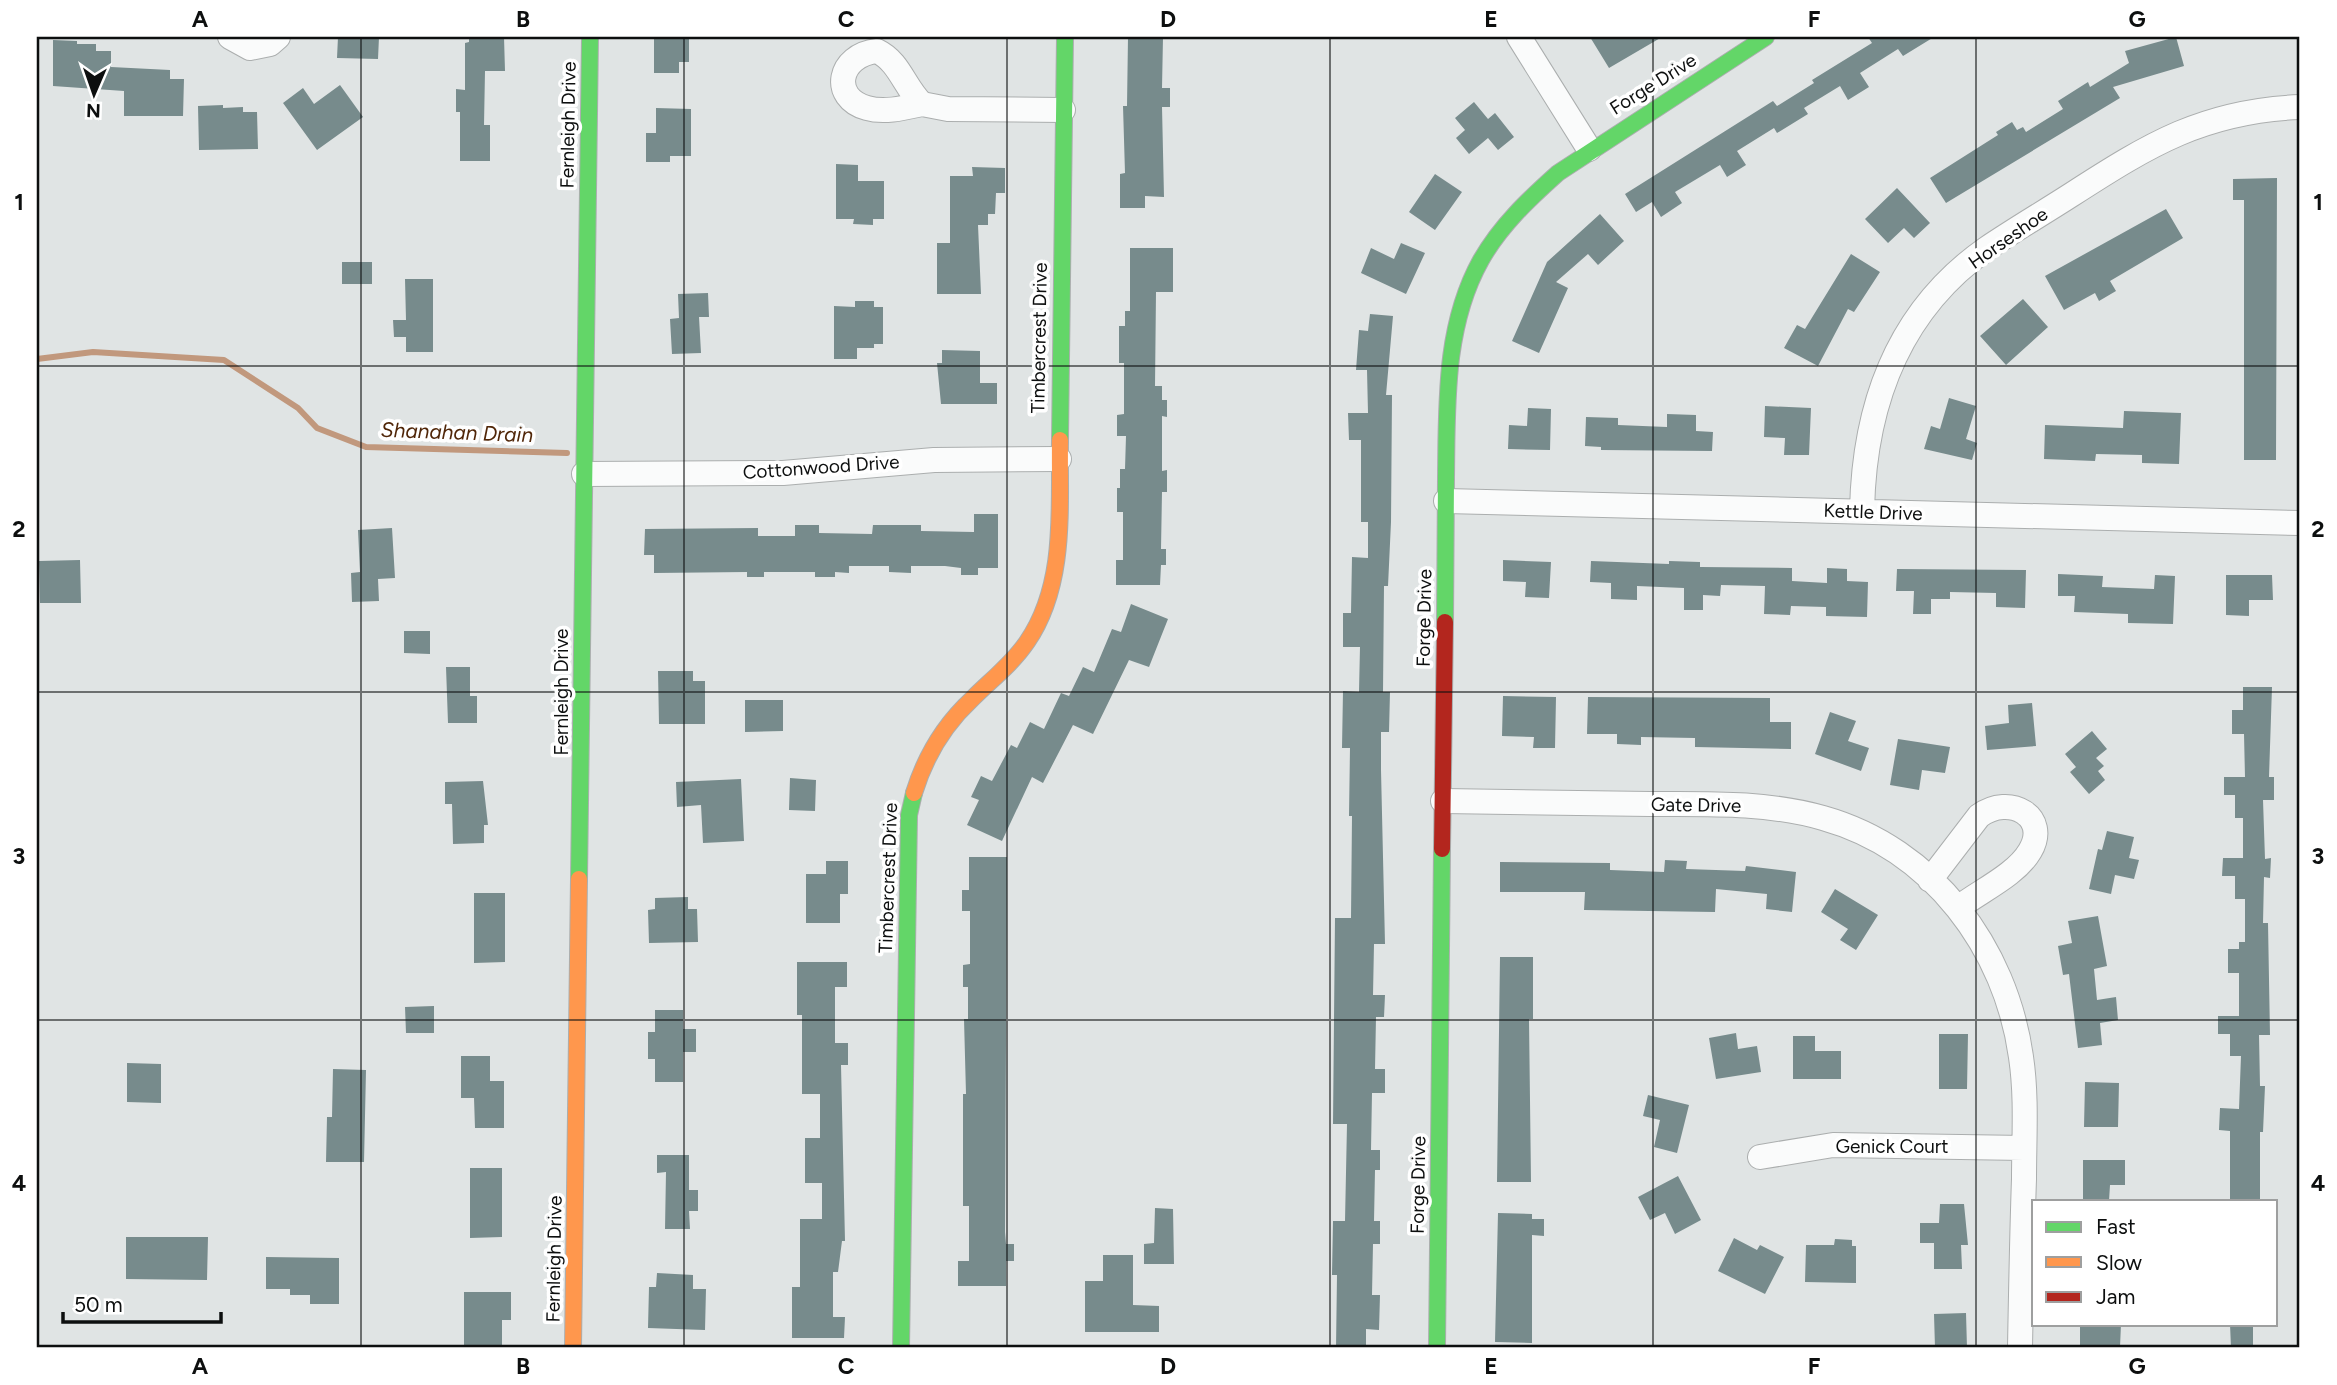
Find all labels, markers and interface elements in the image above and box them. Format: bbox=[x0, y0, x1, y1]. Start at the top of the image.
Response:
text: A bbox=[192, 5, 209, 33]
text: B bbox=[516, 5, 530, 33]
text: C bbox=[838, 5, 855, 33]
text: D bbox=[1160, 5, 1176, 33]
text: E bbox=[1484, 5, 1498, 33]
text: F bbox=[1808, 5, 1821, 33]
text: G bbox=[2128, 5, 2146, 33]
street label: Forge Drive bbox=[1605, 48, 1701, 120]
north arrow bbox=[60, 60, 130, 130]
street label: Fernleigh Drive bbox=[555, 61, 581, 189]
text: N bbox=[86, 99, 101, 122]
text: 1 bbox=[14, 188, 24, 216]
text: 1 bbox=[2313, 188, 2323, 216]
street label: Horseshoe bbox=[1964, 202, 2052, 274]
street label: Timbercrest Drive bbox=[1026, 262, 1052, 414]
water label: Shanahan Drain bbox=[380, 417, 534, 447]
street label: Cottonwood Drive bbox=[742, 450, 900, 484]
street label: Kettle Drive bbox=[1823, 499, 1923, 525]
text: 2 bbox=[12, 515, 26, 543]
text: 2 bbox=[2311, 515, 2325, 543]
street label: Forge Drive bbox=[1412, 569, 1436, 667]
street label: Fernleigh Drive bbox=[550, 629, 573, 755]
street label: Gate Drive bbox=[1651, 793, 1741, 817]
street label: Timbercrest Drive bbox=[874, 802, 902, 954]
text: 3 bbox=[13, 842, 25, 870]
text: 3 bbox=[2312, 842, 2324, 870]
street label: Genick Court bbox=[1836, 1135, 1948, 1158]
street label: Forge Drive bbox=[1406, 1136, 1430, 1234]
text: 4 bbox=[12, 1169, 26, 1197]
text: 4 bbox=[2311, 1169, 2325, 1197]
street label: Fernleigh Drive bbox=[541, 1195, 567, 1323]
legend bbox=[2032, 1200, 2278, 1326]
text: Fast bbox=[2096, 1214, 2136, 1239]
text: Slow bbox=[2096, 1250, 2142, 1275]
scale bar bbox=[63, 1280, 220, 1324]
text: Jam bbox=[2096, 1284, 2135, 1309]
text: 50 m bbox=[74, 1292, 123, 1317]
text: A bbox=[192, 1352, 209, 1380]
text: B bbox=[516, 1352, 530, 1380]
text: C bbox=[838, 1352, 855, 1380]
text: D bbox=[1160, 1352, 1176, 1380]
text: E bbox=[1484, 1352, 1498, 1380]
text: F bbox=[1808, 1352, 1821, 1380]
text: G bbox=[2128, 1352, 2146, 1380]

